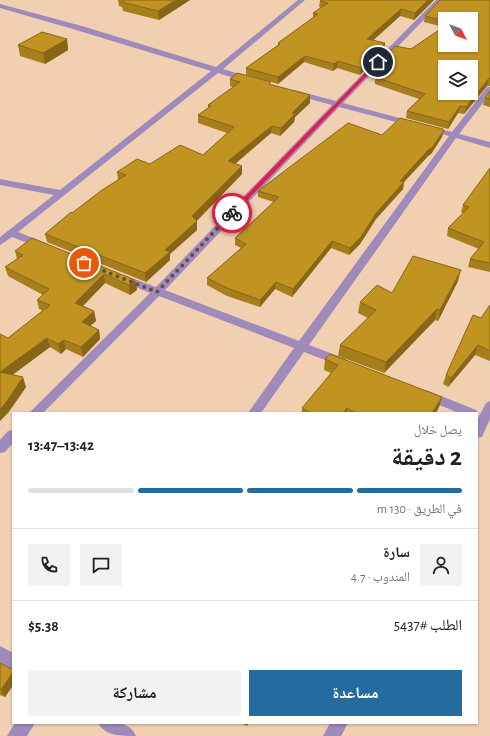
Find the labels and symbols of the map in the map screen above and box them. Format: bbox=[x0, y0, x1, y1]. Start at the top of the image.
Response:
north arrow bbox=[438, 12, 478, 52]
pin bbox=[361, 45, 395, 79]
courier bbox=[212, 193, 252, 233]
pin bbox=[67, 246, 101, 280]

